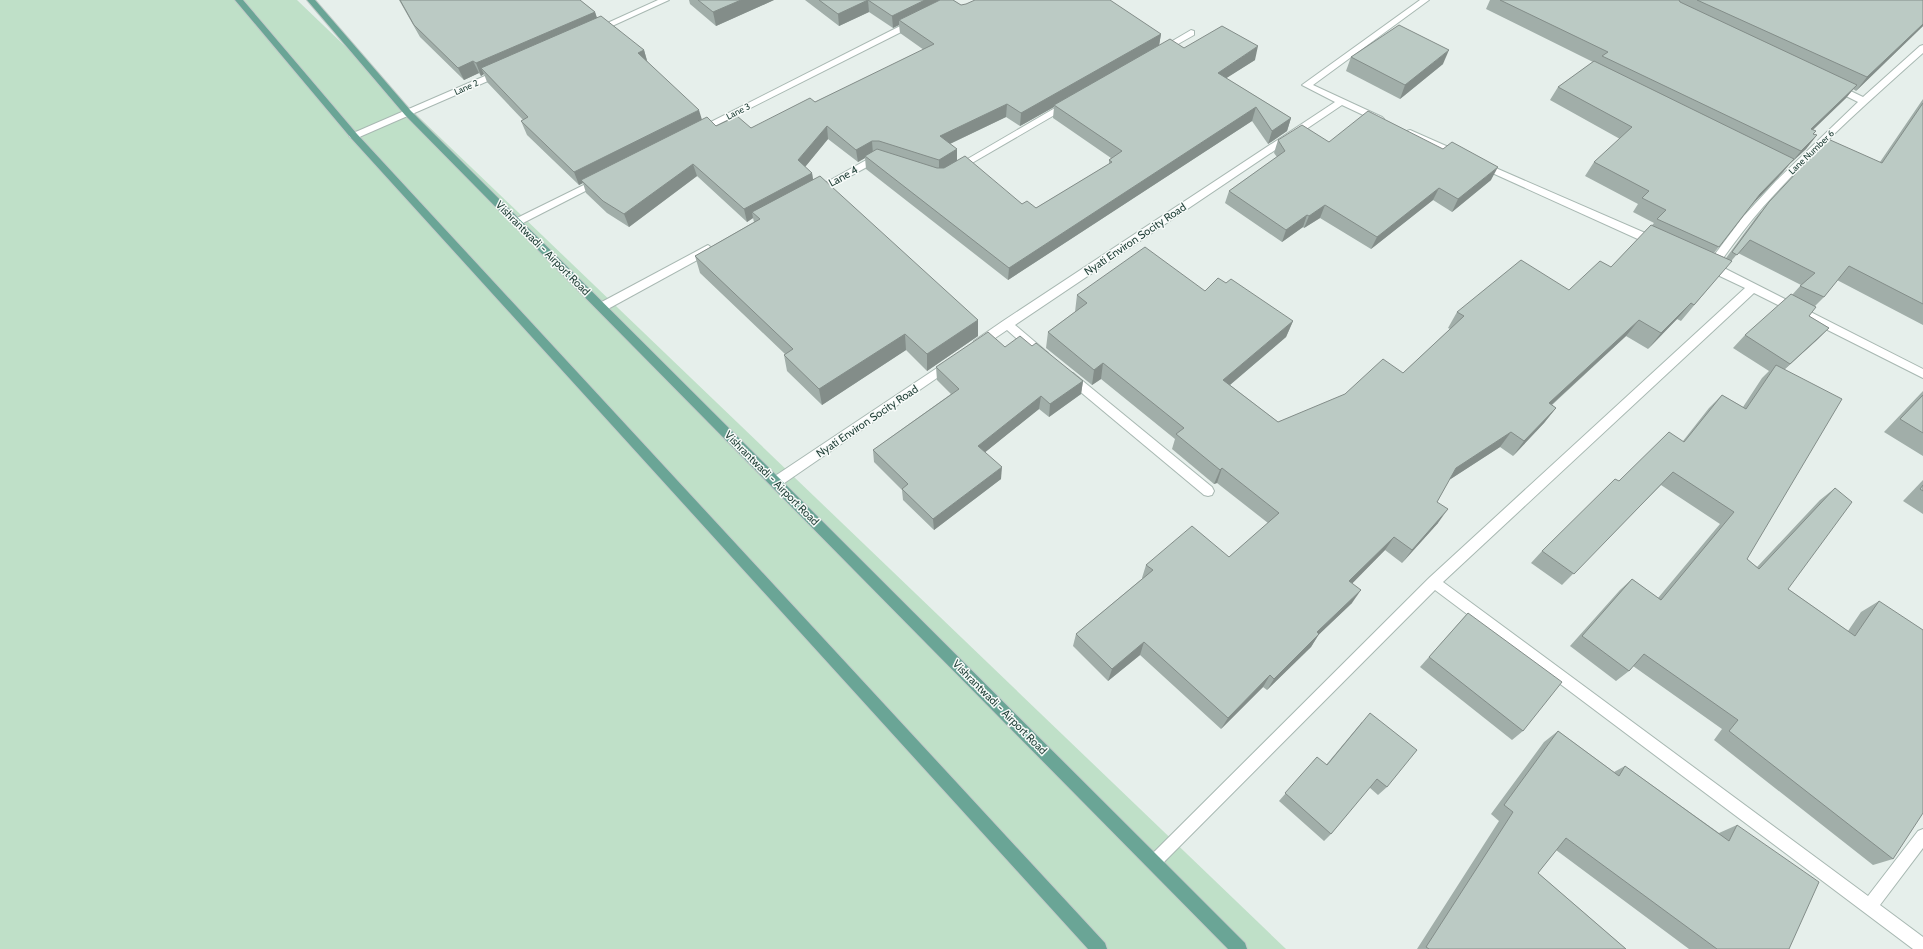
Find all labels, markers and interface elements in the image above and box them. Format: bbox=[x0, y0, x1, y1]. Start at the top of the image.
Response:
street label: Lane 2 bbox=[452, 77, 480, 97]
street label: Lane 3 bbox=[724, 100, 752, 122]
street label: Lane Number 6 bbox=[1786, 128, 1836, 176]
street label: Lane 4 bbox=[826, 162, 861, 190]
street label: Vishrantwadi - Airport Road bbox=[493, 198, 593, 298]
street label: Nyati Environ Socity Road bbox=[1081, 200, 1189, 278]
street label: Nyati Environ Socity Road bbox=[813, 382, 921, 460]
street label: Vishrantwadi - Airport Road bbox=[722, 428, 822, 528]
street label: Vishrantwadi - Airport Road bbox=[950, 657, 1050, 757]

